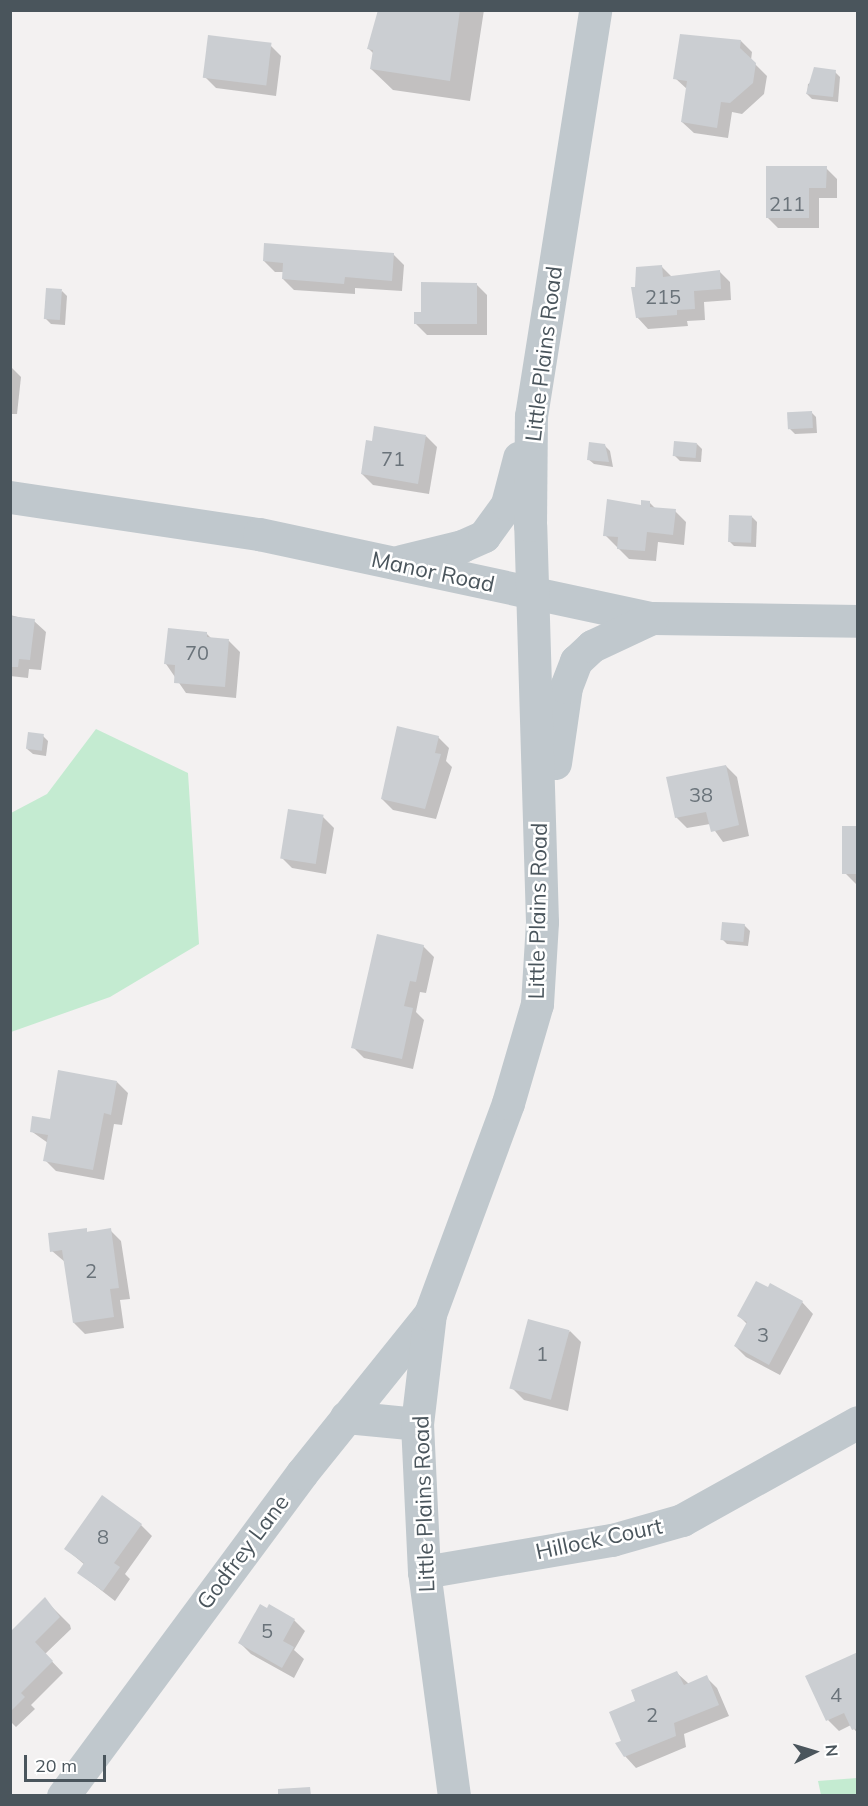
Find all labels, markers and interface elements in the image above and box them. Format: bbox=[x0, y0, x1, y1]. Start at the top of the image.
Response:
house number: 211 bbox=[769, 191, 805, 215]
street label: Little Plains Road bbox=[520, 265, 568, 443]
house number: 215 bbox=[645, 284, 681, 308]
house number: 71 bbox=[381, 446, 405, 470]
street label: Manor Road bbox=[369, 546, 497, 598]
house number: 70 bbox=[185, 640, 209, 664]
house number: 38 bbox=[689, 782, 713, 806]
street label: Little Plains Road bbox=[523, 822, 553, 1000]
house number: 2 bbox=[85, 1258, 97, 1282]
house number: 3 bbox=[757, 1322, 769, 1346]
house number: 1 bbox=[536, 1341, 548, 1365]
street label: Little Plains Road bbox=[408, 1415, 440, 1593]
street label: Godfrey Lane bbox=[191, 1490, 295, 1614]
street label: Hillock Court bbox=[533, 1513, 665, 1565]
house number: 8 bbox=[97, 1524, 109, 1548]
house number: 5 bbox=[261, 1618, 273, 1642]
house number: 4 bbox=[830, 1682, 842, 1706]
house number: 2 bbox=[646, 1702, 658, 1726]
north arrow bbox=[784, 1722, 844, 1782]
scale bar bbox=[27, 1743, 110, 1781]
text: N bbox=[821, 1744, 842, 1757]
text: 20 m bbox=[35, 1754, 77, 1777]

